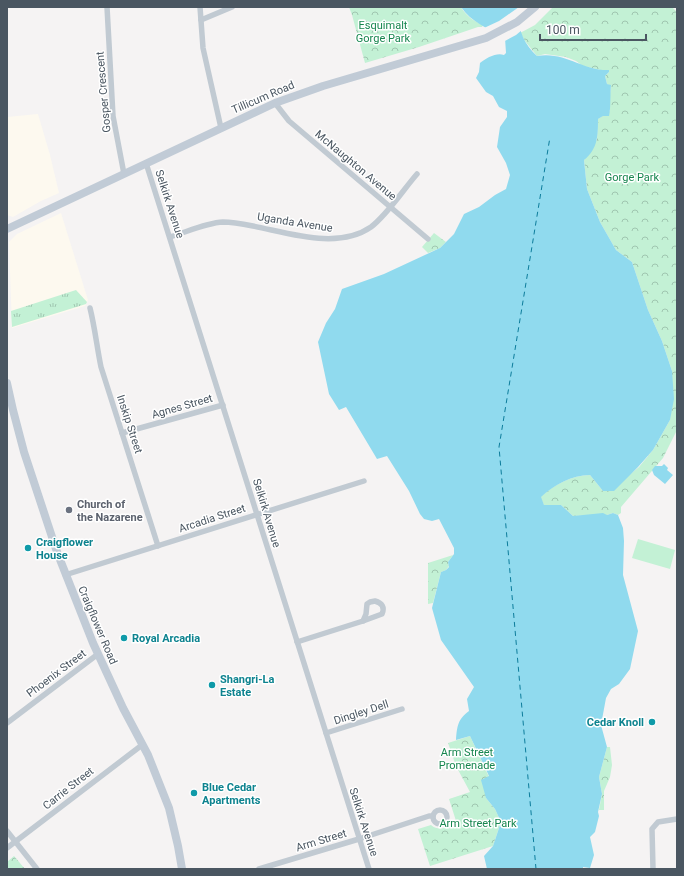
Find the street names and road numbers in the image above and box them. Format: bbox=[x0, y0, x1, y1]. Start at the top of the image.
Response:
street label: Gosper Crescent bbox=[93, 50, 114, 133]
street label: Tillicum Road bbox=[230, 78, 296, 116]
street label: McNaughton Avenue bbox=[312, 128, 399, 203]
street label: Selkirk Avenue bbox=[152, 168, 187, 240]
street label: Uganda Avenue bbox=[256, 210, 334, 235]
street label: Agnes Street bbox=[150, 391, 214, 421]
street label: Inskip Street bbox=[114, 393, 145, 456]
street label: Selkirk Avenue bbox=[250, 477, 283, 549]
street label: Arcadia Street bbox=[177, 501, 247, 535]
street label: Craigflower Road bbox=[75, 584, 120, 666]
street label: Phoenix Street bbox=[24, 647, 89, 700]
street label: Dingley Dell bbox=[332, 697, 390, 727]
street label: Carrie Street bbox=[40, 764, 97, 812]
street label: Selkirk Avenue bbox=[346, 786, 381, 858]
street label: Arm Street bbox=[294, 827, 348, 854]

